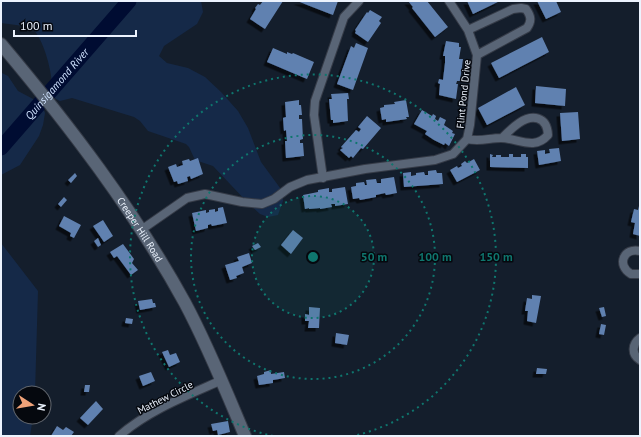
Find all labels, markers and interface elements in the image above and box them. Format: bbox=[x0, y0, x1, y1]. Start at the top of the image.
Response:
scale bar bbox=[14, 12, 136, 38]
text: 100 m bbox=[20, 18, 53, 33]
water label: Quinsigamond River bbox=[22, 44, 93, 122]
street label: Flint Pond Drive bbox=[453, 59, 474, 129]
street label: Creeper Hill Road bbox=[114, 195, 166, 264]
text: 50 m bbox=[361, 249, 387, 264]
text: 100 m bbox=[418, 249, 452, 264]
text: 150 m bbox=[479, 249, 513, 264]
centre of rings bbox=[306, 250, 320, 264]
street label: Mathew Circle bbox=[135, 378, 195, 417]
north arrow bbox=[12, 385, 52, 425]
text: N bbox=[34, 402, 49, 412]

